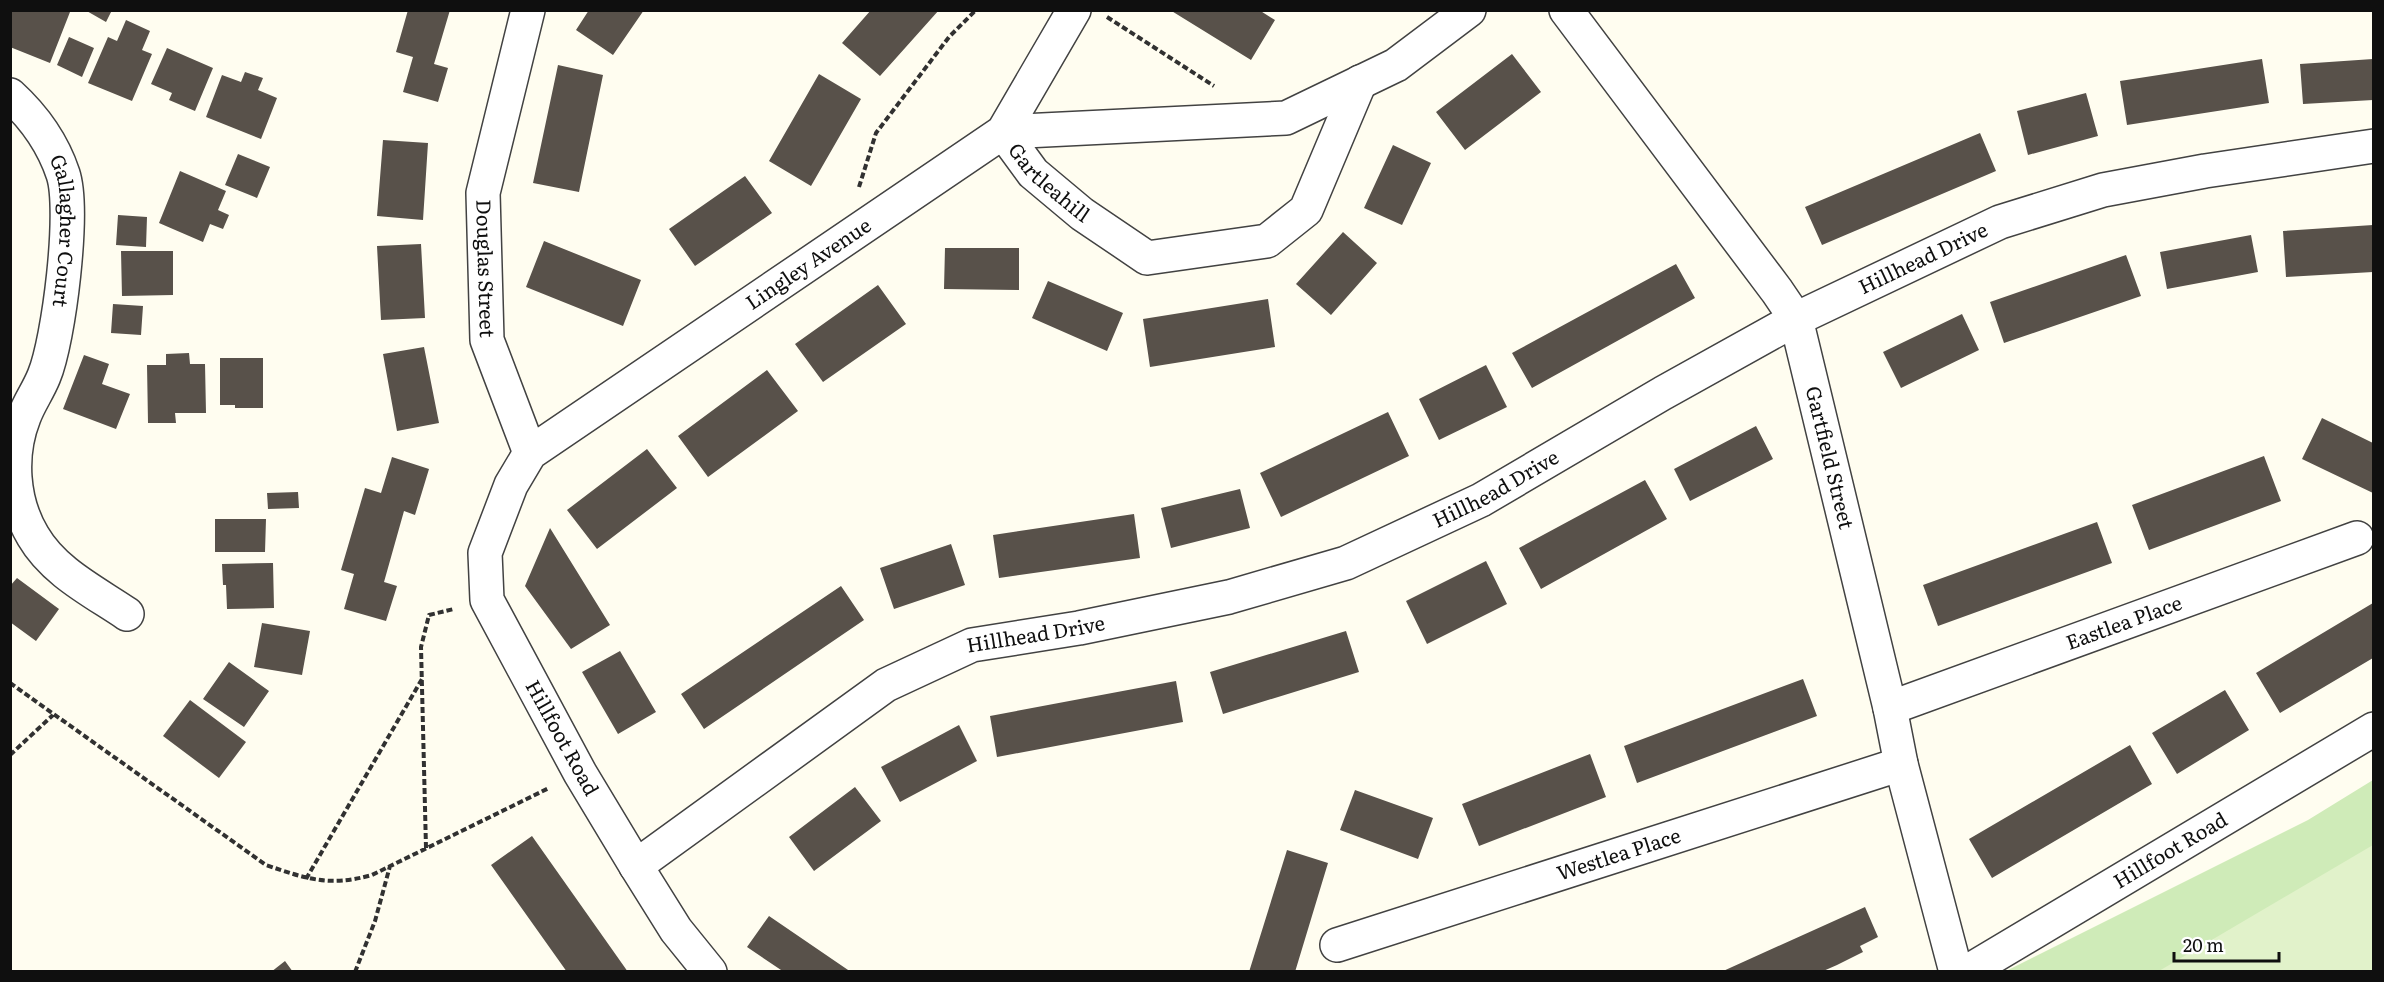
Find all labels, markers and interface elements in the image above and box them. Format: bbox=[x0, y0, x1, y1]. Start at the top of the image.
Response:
street label: Gartleahill bbox=[1002, 136, 1097, 229]
street label: Gallagher Court bbox=[44, 149, 84, 309]
street label: Douglas Street bbox=[470, 199, 504, 338]
street label: Lingley Avenue bbox=[738, 209, 876, 316]
street label: Hillhead Drive bbox=[1853, 213, 1992, 300]
street label: Gartfield Street bbox=[1800, 383, 1863, 532]
street label: Hillhead Drive bbox=[1427, 441, 1564, 534]
street label: Eastlea Place bbox=[2061, 586, 2186, 656]
street label: Hillhead Drive bbox=[964, 606, 1107, 659]
street label: Hillfoot Road bbox=[520, 674, 608, 800]
street label: Hillfoot Road bbox=[2107, 803, 2232, 895]
street label: Westlea Place bbox=[1552, 819, 1684, 887]
scale bar bbox=[2174, 925, 2279, 963]
text: 20 m bbox=[2183, 931, 2224, 958]

